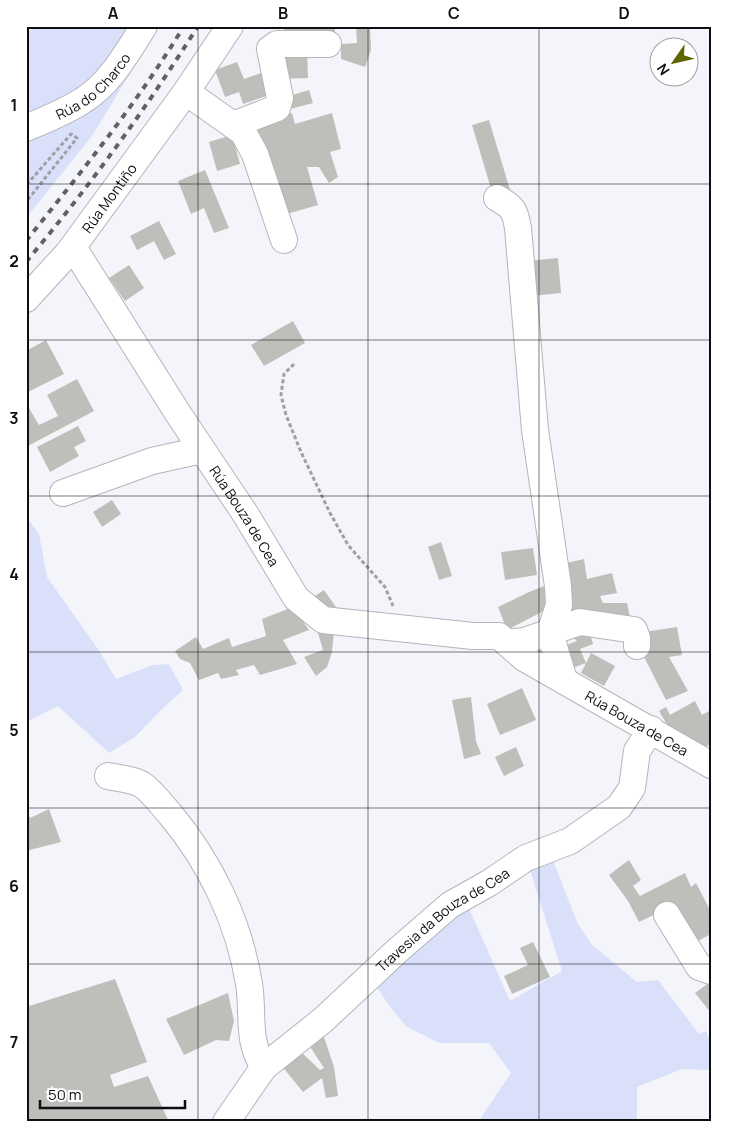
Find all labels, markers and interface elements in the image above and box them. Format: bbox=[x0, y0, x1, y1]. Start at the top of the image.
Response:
text: A bbox=[108, 2, 119, 24]
text: B bbox=[278, 2, 288, 24]
text: C bbox=[448, 2, 460, 24]
text: D bbox=[618, 2, 630, 24]
north arrow bbox=[650, 38, 700, 88]
street label: Rúa do Charco bbox=[52, 49, 134, 123]
text: N bbox=[652, 60, 673, 79]
text: 1 bbox=[10, 94, 18, 116]
street label: Rúa Montiño bbox=[77, 159, 140, 236]
text: 2 bbox=[9, 250, 19, 272]
text: 3 bbox=[9, 407, 19, 429]
street label: Rúa Bouza de Cea bbox=[206, 462, 284, 569]
text: 4 bbox=[9, 563, 19, 585]
street label: Rúa Bouza de Cea bbox=[582, 686, 692, 760]
text: 5 bbox=[9, 719, 19, 741]
street label: Travesia da Bouza de Cea bbox=[371, 863, 513, 976]
text: 6 bbox=[9, 875, 19, 897]
text: 7 bbox=[10, 1031, 18, 1053]
scale bar bbox=[40, 1078, 185, 1110]
text: 50 m bbox=[48, 1084, 82, 1105]

